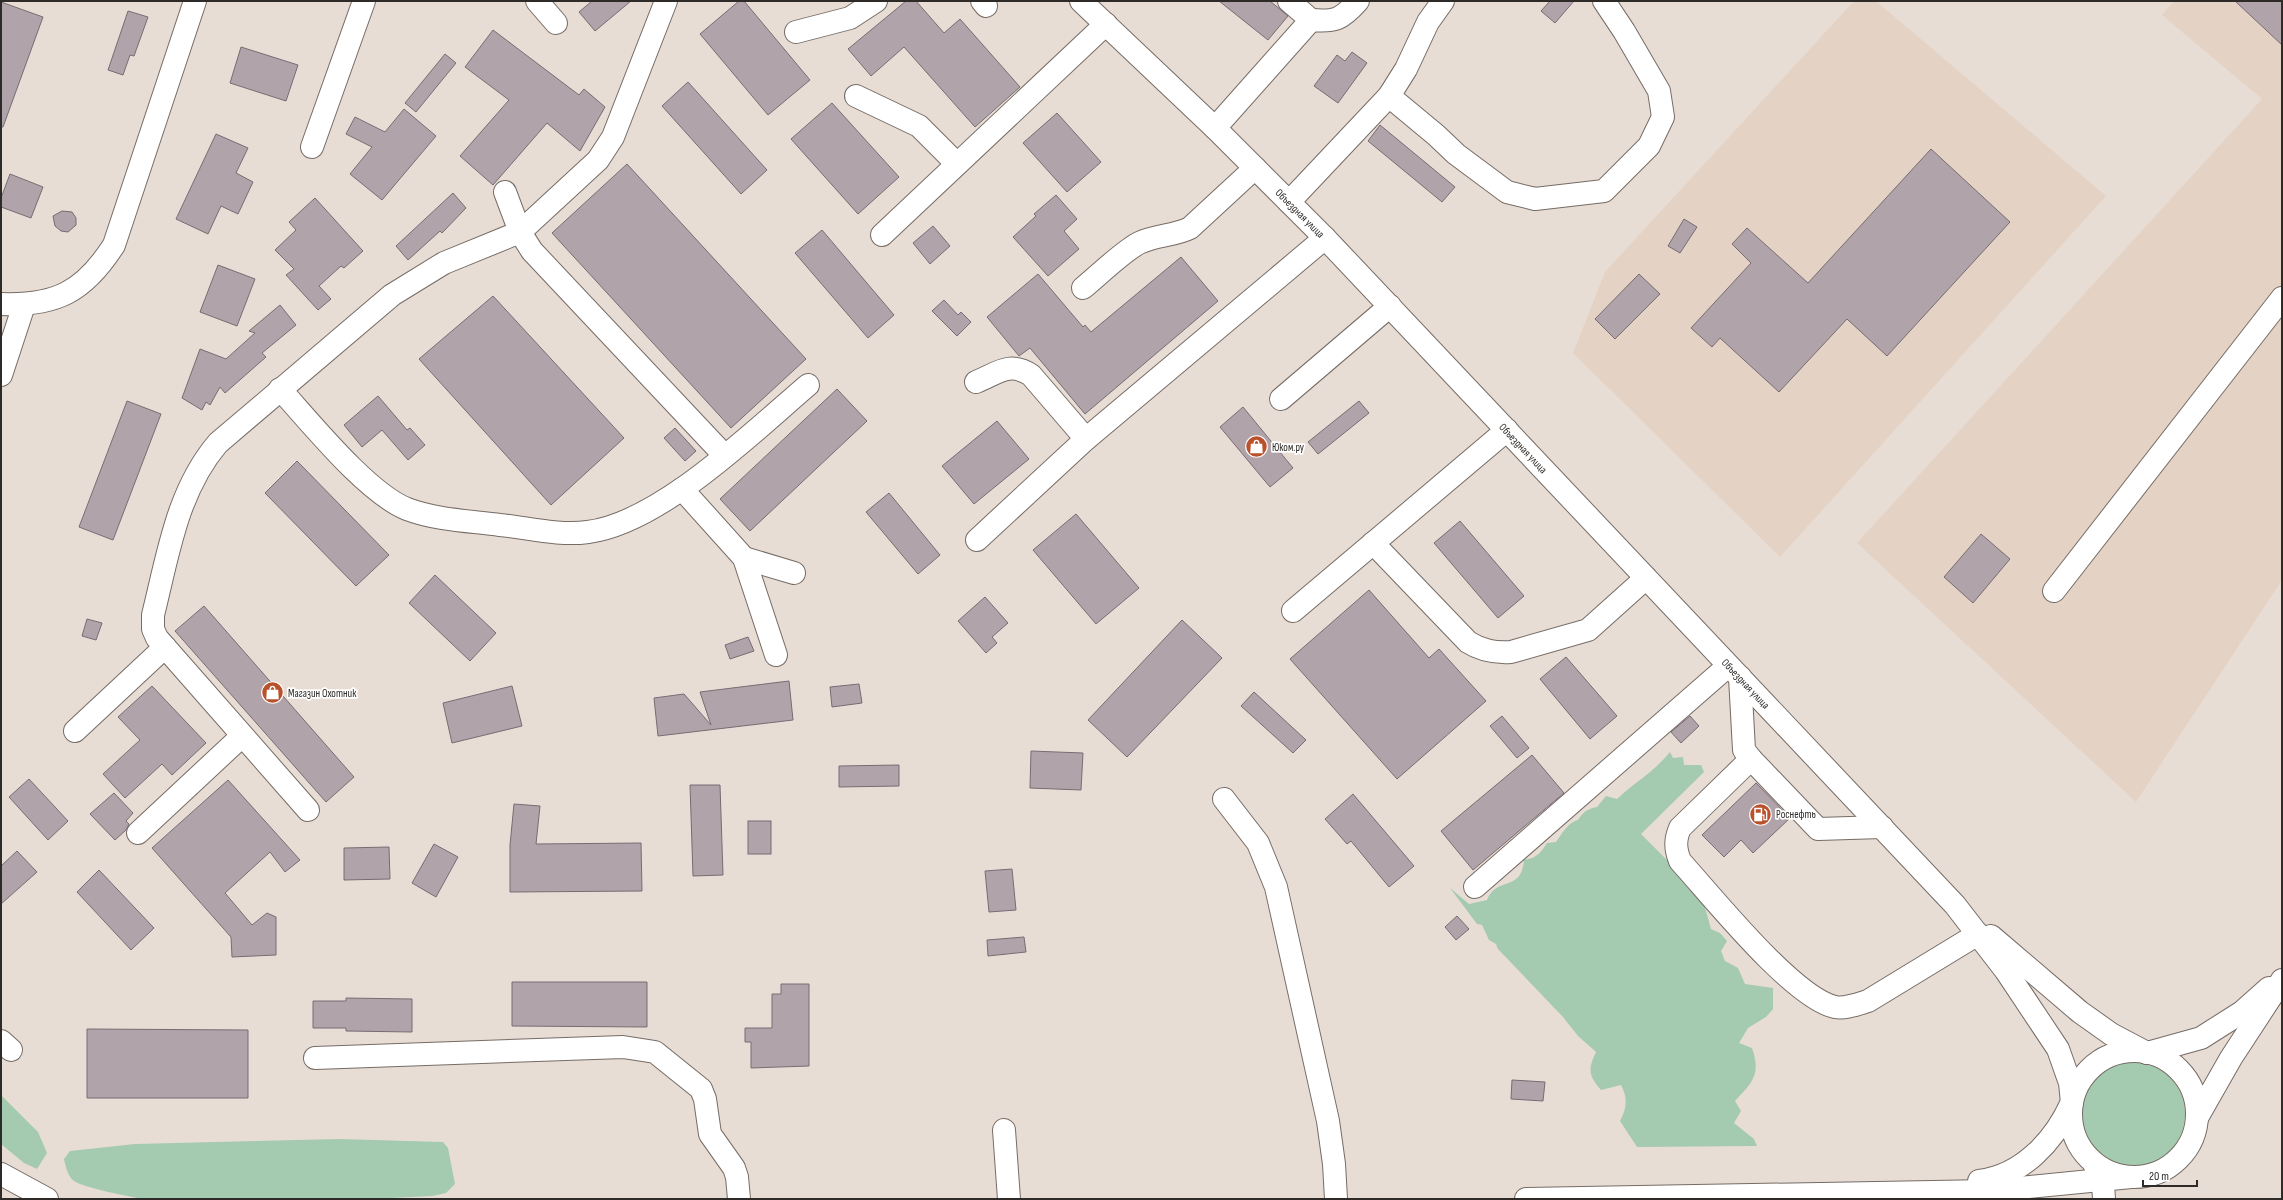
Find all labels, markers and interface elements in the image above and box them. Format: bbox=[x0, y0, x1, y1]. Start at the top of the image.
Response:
street label: Объездная улица bbox=[1273, 186, 1327, 241]
street label: Объездная улица bbox=[1496, 421, 1550, 476]
shop icon: Юком.ру bbox=[1244, 434, 1270, 460]
place label: Юком.ру bbox=[1272, 441, 1305, 454]
street label: Объездная улица bbox=[1719, 656, 1772, 712]
shop icon: Магазин Охотник bbox=[259, 680, 285, 706]
place label: Магазин Охотник bbox=[288, 687, 357, 700]
fuel station icon: Роснефть bbox=[1747, 801, 1773, 827]
place label: Роснефть bbox=[1776, 808, 1816, 821]
scale bar bbox=[2143, 1162, 2197, 1188]
text: 20 m bbox=[2149, 1169, 2169, 1184]

